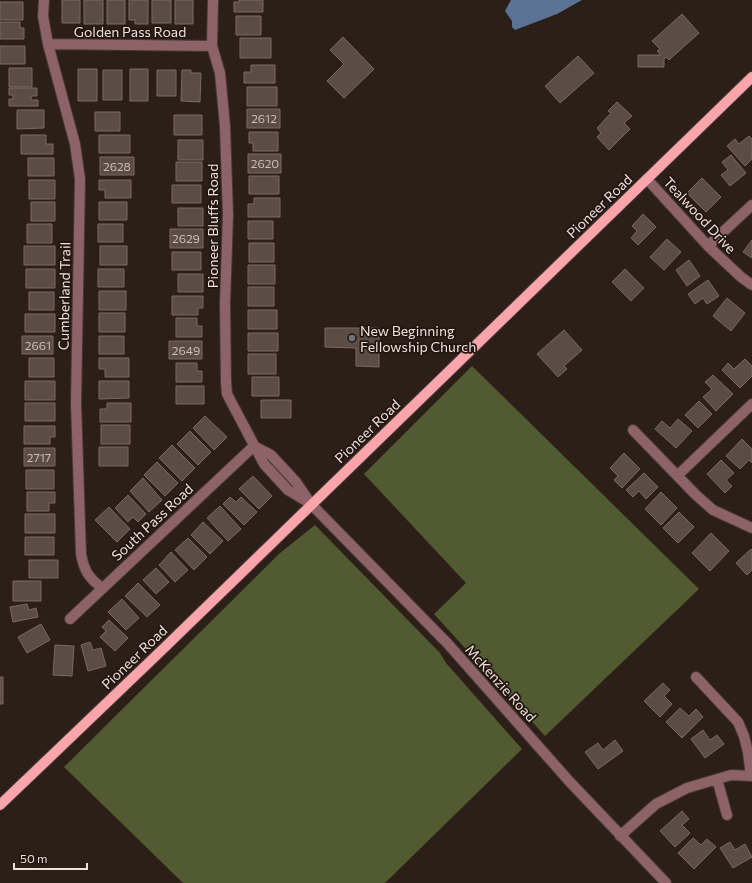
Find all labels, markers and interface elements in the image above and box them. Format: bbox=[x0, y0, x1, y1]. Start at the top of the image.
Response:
street label: Golden Pass Road bbox=[74, 23, 186, 40]
house number: 2612 bbox=[251, 111, 277, 125]
house number: 2620 bbox=[251, 156, 279, 170]
house number: 2628 bbox=[103, 159, 131, 173]
street label: Pioneer Bluffs Road bbox=[204, 164, 221, 288]
street label: Pioneer Road bbox=[563, 171, 635, 241]
street label: Tealwood Drive bbox=[660, 173, 740, 257]
house number: 2629 bbox=[172, 231, 200, 245]
street label: Cumberland Trail bbox=[55, 242, 73, 350]
place label: New Beginning Fellowship Church bbox=[360, 322, 476, 355]
marker: New Beginning Fellowship Church bbox=[347, 333, 357, 343]
house number: 2661 bbox=[25, 338, 51, 352]
house number: 2649 bbox=[172, 343, 200, 357]
street label: Pioneer Road bbox=[331, 396, 403, 466]
house number: 2717 bbox=[27, 450, 51, 464]
street label: South Pass Road bbox=[108, 480, 196, 564]
street label: Pioneer Road bbox=[98, 622, 170, 692]
street label: McKenzie Road bbox=[462, 641, 540, 725]
scale bar bbox=[14, 845, 87, 871]
text: 50 m bbox=[20, 851, 48, 865]

